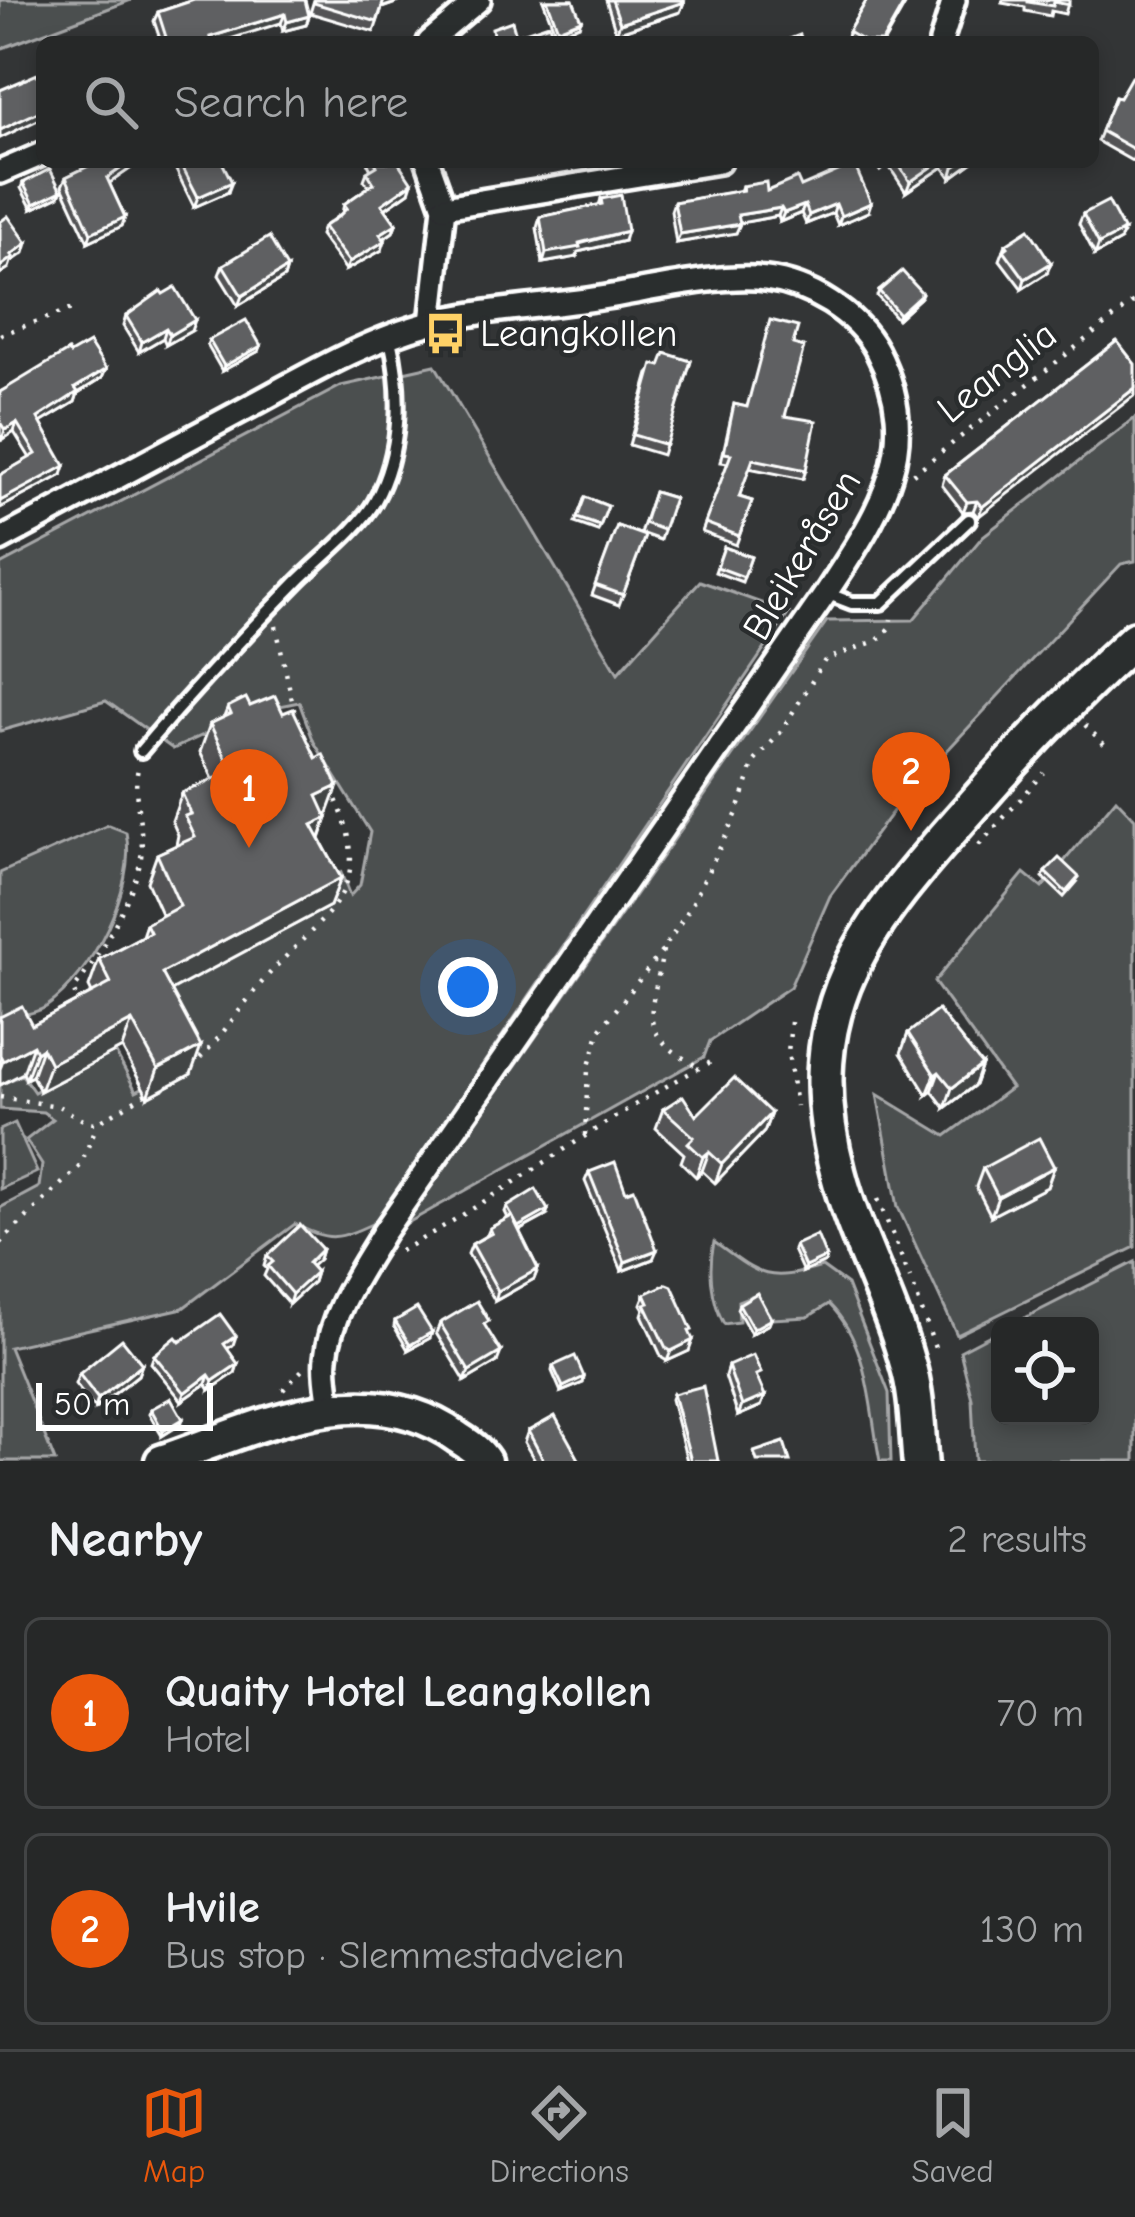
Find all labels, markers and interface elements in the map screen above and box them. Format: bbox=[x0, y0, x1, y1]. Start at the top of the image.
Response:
search box bbox=[36, 36, 1099, 168]
icon: search bbox=[78, 69, 144, 135]
text: Search here bbox=[174, 76, 408, 128]
bus stop icon: Leangkollen bbox=[423, 310, 469, 356]
place label: Leangkollen bbox=[480, 311, 678, 356]
street label: Leanglia bbox=[929, 312, 1065, 432]
street label: Bleikeråsen bbox=[734, 462, 870, 648]
pin: 2 bbox=[872, 732, 950, 831]
pin: 1 bbox=[210, 749, 288, 848]
your location bbox=[438, 957, 498, 1017]
map controls bbox=[991, 1317, 1099, 1425]
button: locate bbox=[991, 1317, 1099, 1425]
scale bar bbox=[36, 1377, 213, 1430]
text: 50 m bbox=[54, 1385, 130, 1423]
text: Nearby bbox=[48, 1510, 202, 1569]
text: 2 results bbox=[947, 1517, 1087, 1562]
text: Quaity Hotel Leangkollen bbox=[165, 1665, 652, 1717]
text: 1 bbox=[82, 1691, 98, 1736]
text: 70 m bbox=[997, 1691, 1084, 1736]
text: Hotel bbox=[165, 1717, 252, 1762]
text: Hvile bbox=[165, 1881, 260, 1933]
text: 2 bbox=[80, 1907, 100, 1952]
text: 130 m bbox=[980, 1907, 1084, 1952]
text: Bus stop · Slemmestadveien bbox=[165, 1933, 625, 1978]
tab: Map bbox=[141, 2080, 207, 2190]
tab: Directions bbox=[490, 2080, 629, 2190]
tab: Saved bbox=[911, 2080, 994, 2190]

